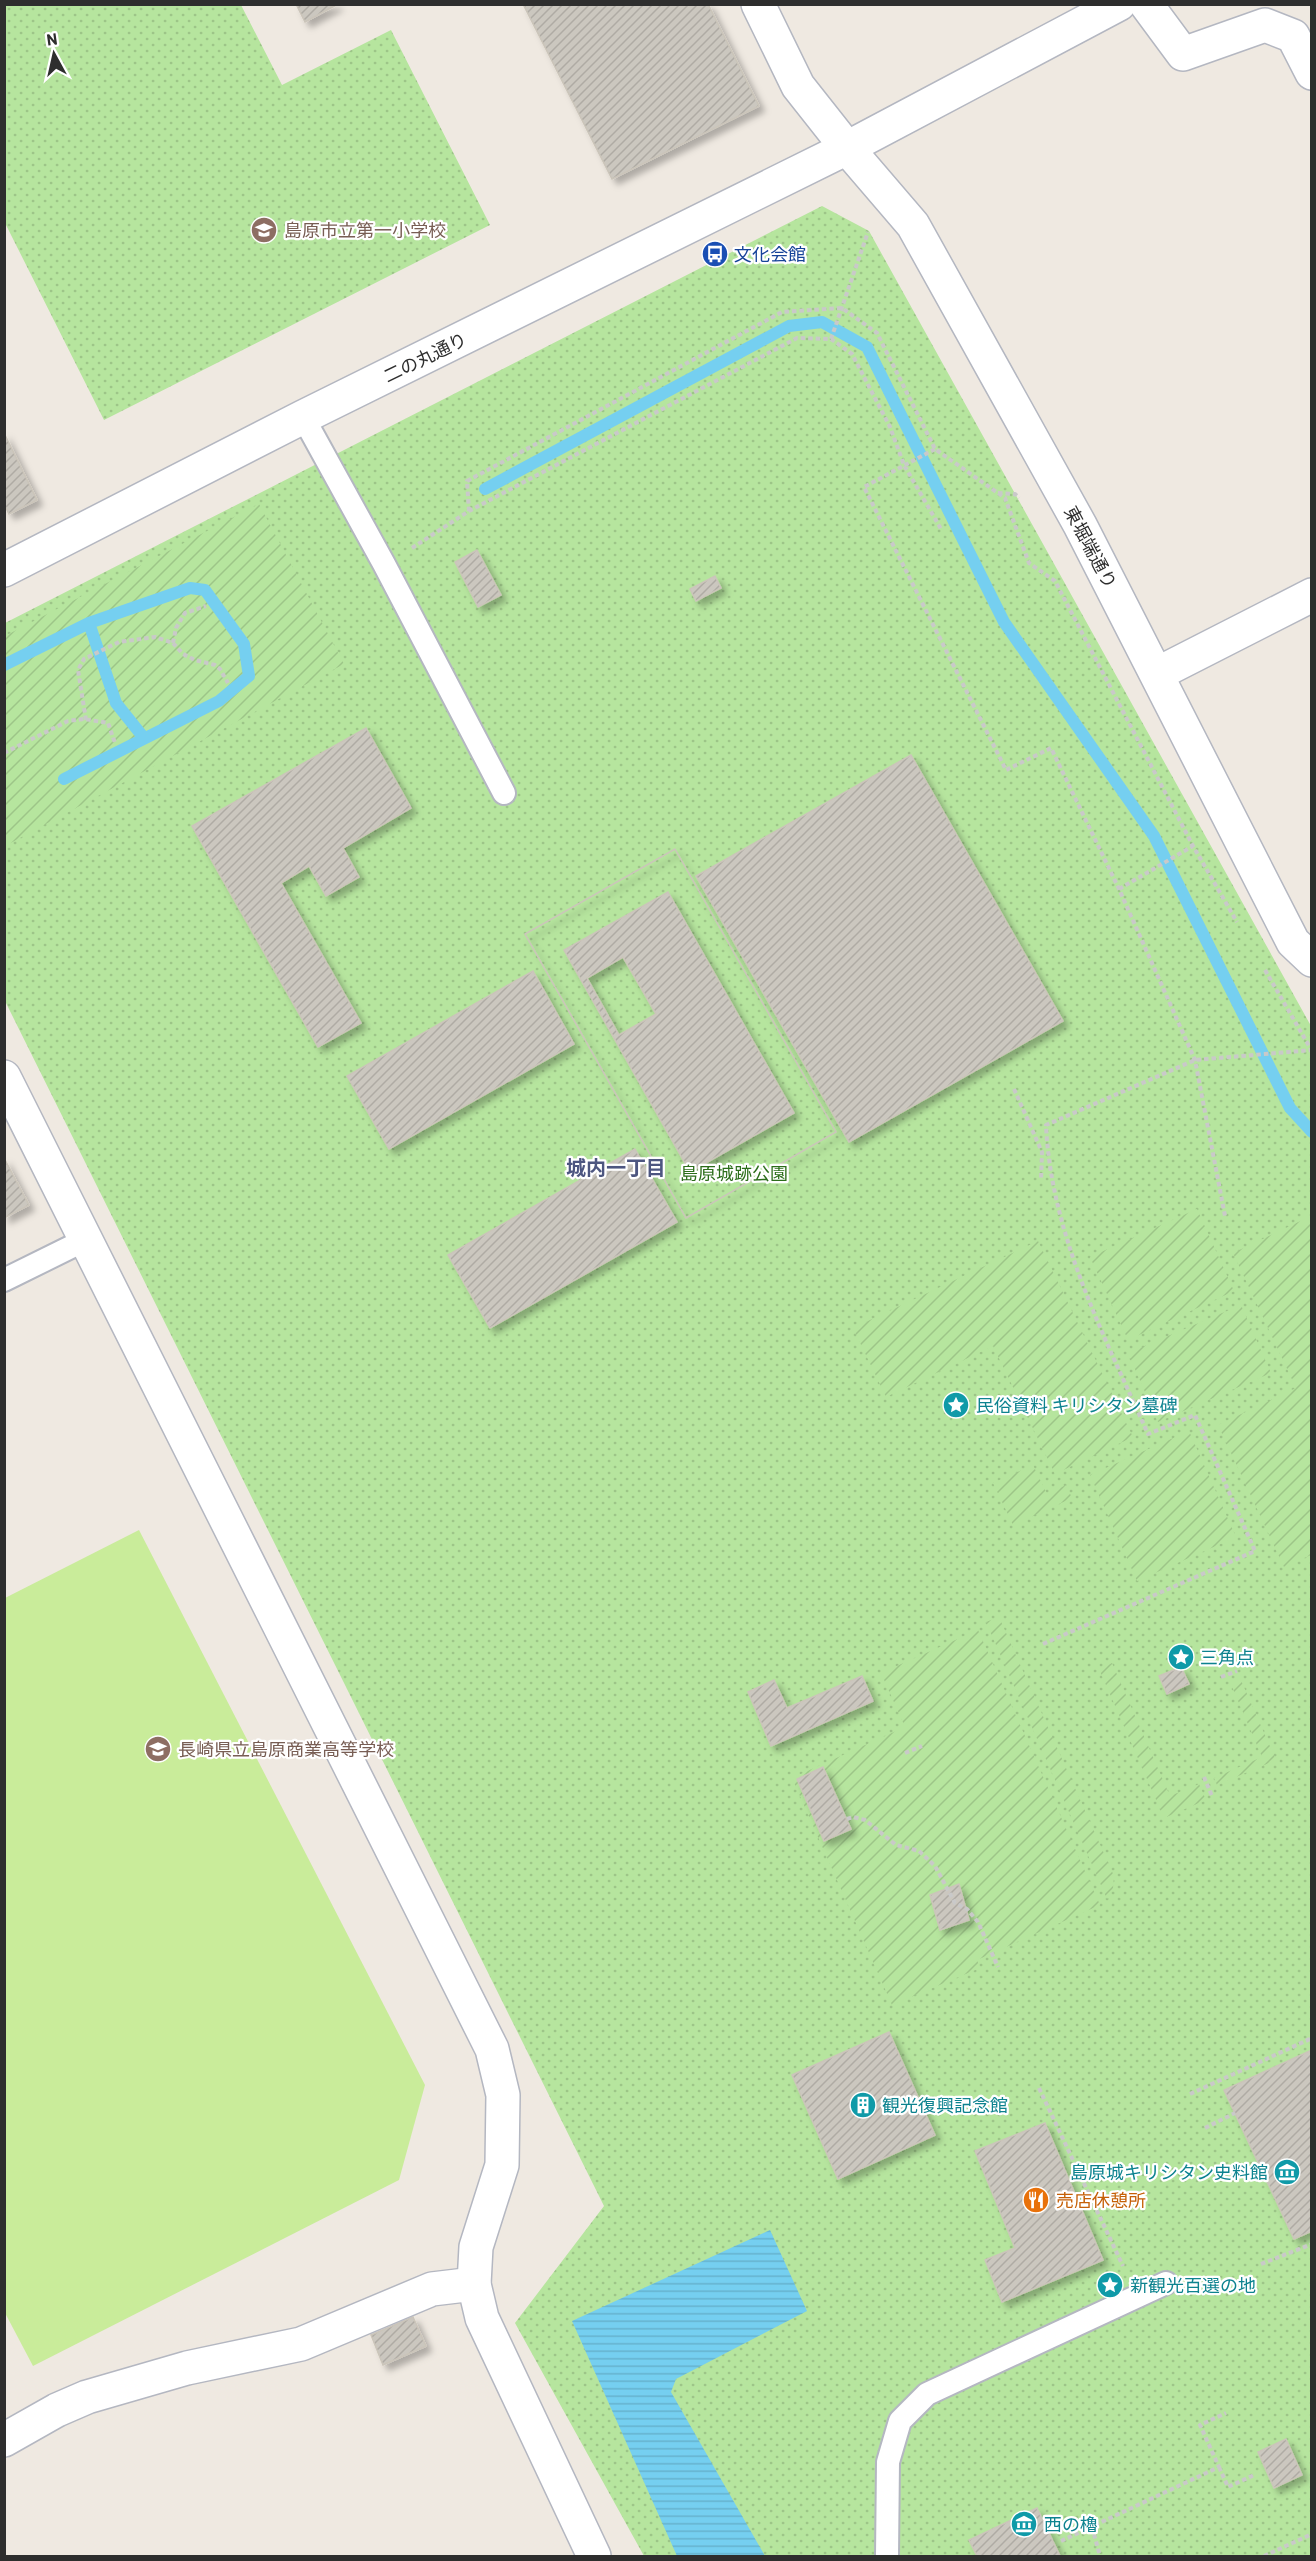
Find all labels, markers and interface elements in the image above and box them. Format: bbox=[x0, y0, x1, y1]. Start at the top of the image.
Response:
north arrow bbox=[24, 24, 84, 84]
text: N bbox=[45, 29, 58, 49]
school or university icon: 島原市立第一小学校 bbox=[249, 215, 279, 245]
place label: 島原市立第一小学校 bbox=[284, 219, 446, 241]
bus stop icon: 文化会館 bbox=[700, 239, 730, 269]
place label: 文化会館 bbox=[734, 243, 806, 265]
street label: 二の丸通り bbox=[380, 327, 470, 387]
street label: 東堀端通り bbox=[1060, 502, 1122, 592]
district label: 城内一丁目 bbox=[566, 1155, 666, 1179]
park label: 島原城跡公園 bbox=[680, 1162, 788, 1184]
place icon: 民俗資料 キリシタン墓碑 bbox=[941, 1390, 971, 1420]
place label: 民俗資料 キリシタン墓碑 bbox=[976, 1394, 1178, 1416]
place icon: 三角点 bbox=[1166, 1642, 1196, 1672]
place label: 三角点 bbox=[1200, 1646, 1254, 1668]
school or university icon: 長崎県立島原商業高等学校 bbox=[143, 1734, 173, 1764]
place label: 長崎県立島原商業高等学校 bbox=[178, 1738, 394, 1760]
building icon: 観光復興記念館 bbox=[848, 2090, 878, 2120]
place label: 観光復興記念館 bbox=[882, 2094, 1008, 2116]
museum icon: 島原城キリシタン史料館 bbox=[1272, 2157, 1302, 2187]
place label: 島原城キリシタン史料館 bbox=[1070, 2161, 1268, 2183]
restaurant icon: 売店休憩所 bbox=[1021, 2185, 1051, 2215]
place label: 売店休憩所 bbox=[1056, 2189, 1146, 2211]
place icon: 新観光百選の地 bbox=[1095, 2270, 1125, 2300]
place label: 新観光百選の地 bbox=[1130, 2274, 1256, 2296]
museum icon: 西の櫓 bbox=[1009, 2509, 1039, 2539]
place label: 西の櫓 bbox=[1044, 2513, 1098, 2535]

